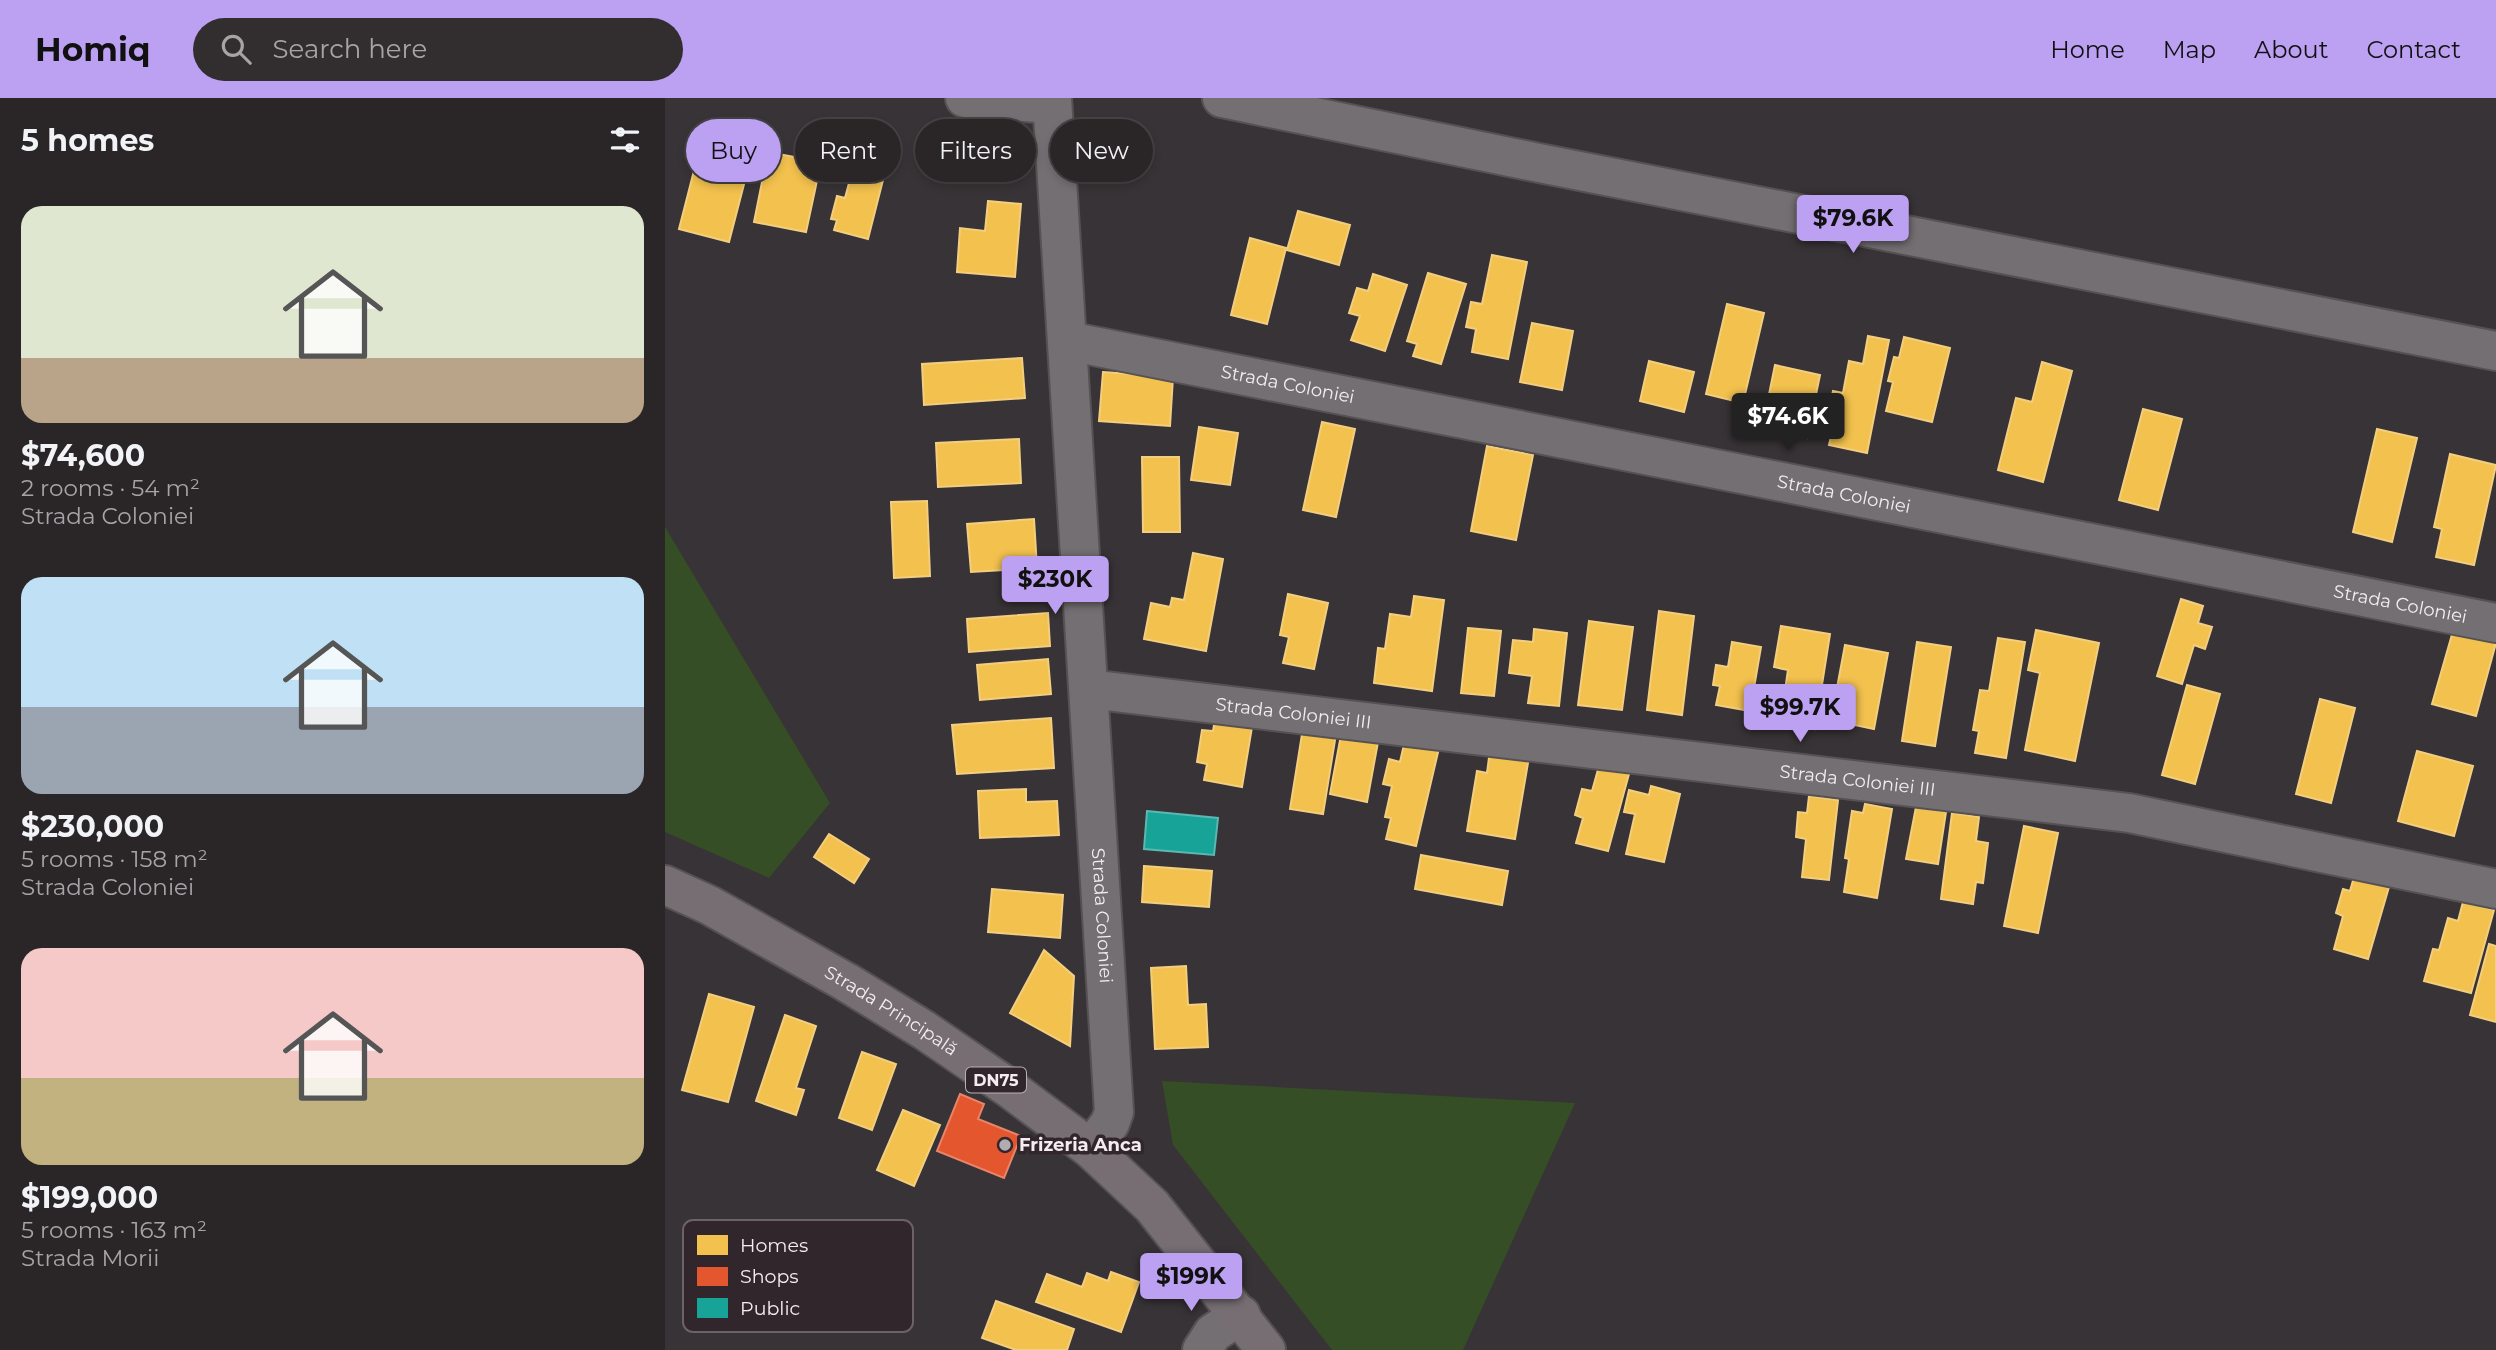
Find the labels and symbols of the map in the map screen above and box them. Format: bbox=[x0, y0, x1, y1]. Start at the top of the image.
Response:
pin: $79.6K bbox=[1796, 195, 1910, 255]
street label: Strada Coloniei bbox=[1219, 360, 1356, 408]
pin: $74.6K bbox=[1731, 394, 1845, 453]
street label: Strada Coloniei bbox=[1775, 470, 1913, 518]
pin: $230K bbox=[1006, 556, 1104, 616]
street label: Strada Coloniei bbox=[2332, 580, 2469, 628]
pin: $99.7K bbox=[1743, 684, 1857, 744]
street label: Strada Coloniei III bbox=[1214, 693, 1373, 734]
street label: Strada Coloniei III bbox=[1778, 760, 1937, 801]
street label: Strada Coloniei bbox=[1087, 847, 1117, 984]
street label: Strada Principală bbox=[821, 961, 962, 1061]
road number: DN75 bbox=[966, 1068, 1026, 1092]
place label: Frizeria Anca bbox=[1019, 1134, 1142, 1156]
marker: Frizeria Anca bbox=[997, 1137, 1013, 1153]
legend bbox=[683, 1220, 913, 1332]
text: Homes bbox=[740, 1234, 808, 1257]
pin: $199K bbox=[1142, 1254, 1240, 1313]
text: Shops bbox=[740, 1265, 799, 1288]
text: Public bbox=[740, 1297, 800, 1320]

